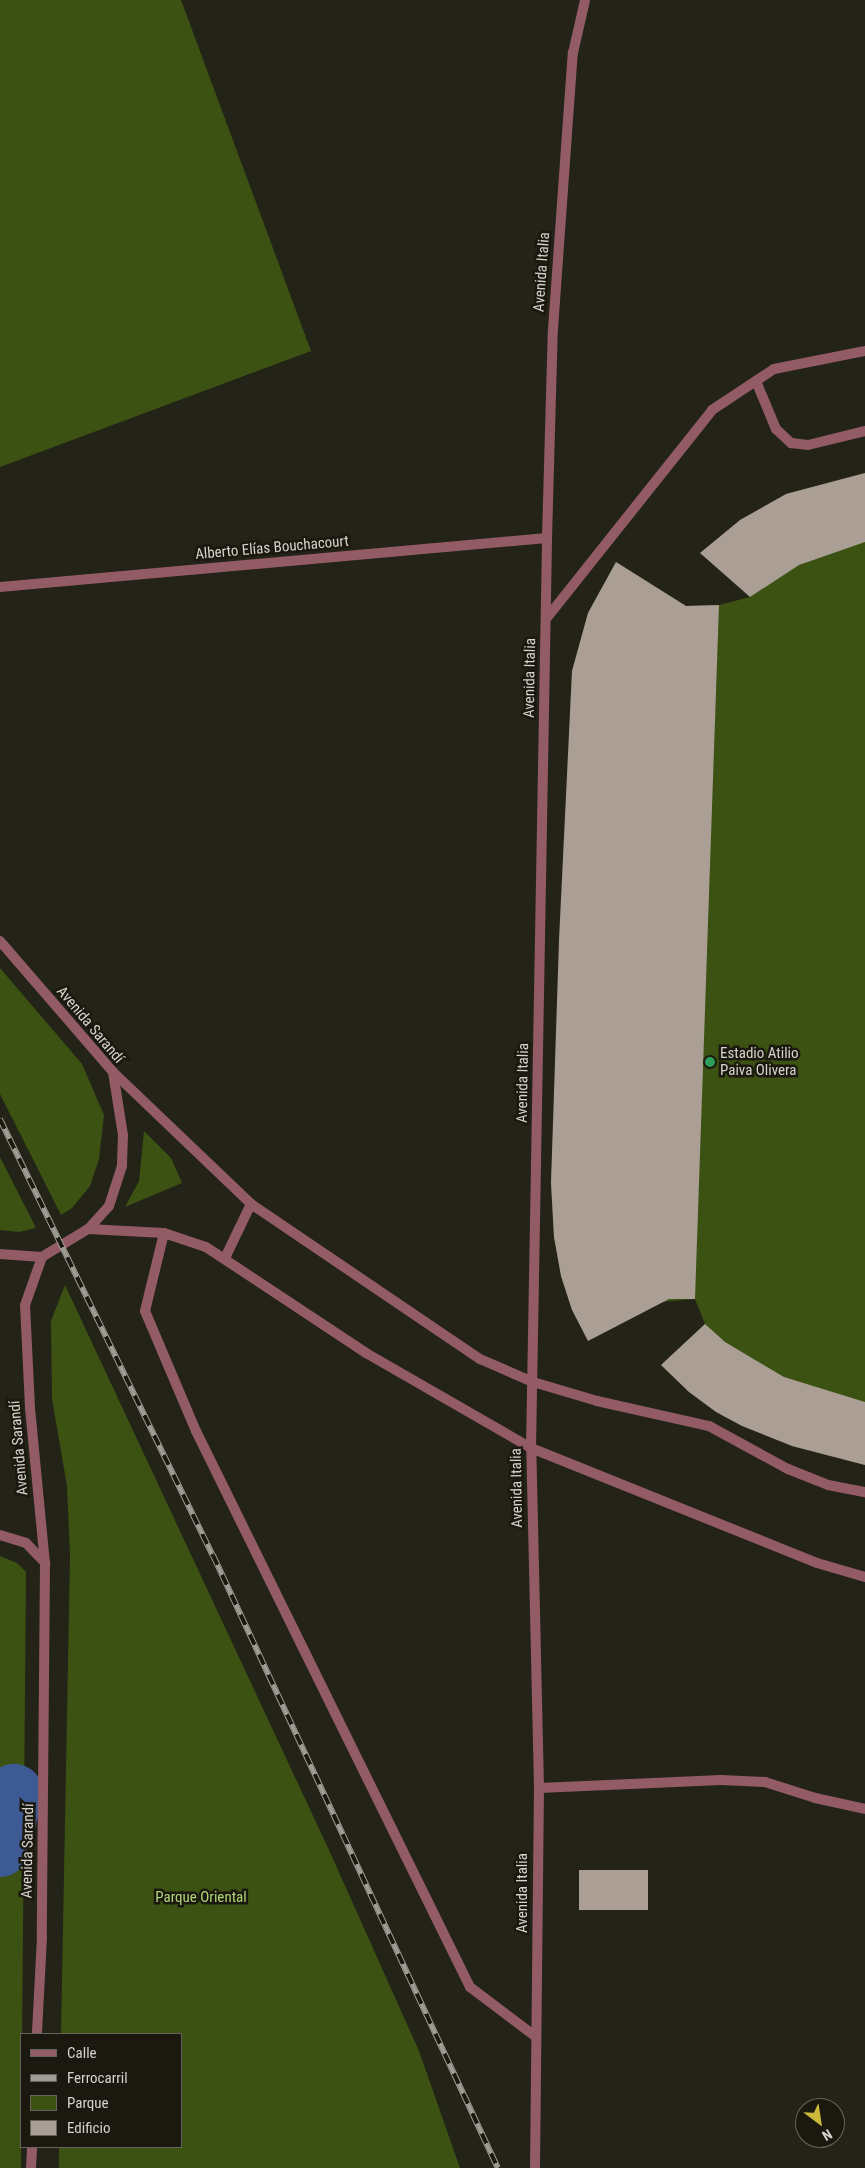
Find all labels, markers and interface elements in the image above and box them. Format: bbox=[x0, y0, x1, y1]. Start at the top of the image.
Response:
street label: Avenida Italia bbox=[530, 232, 554, 312]
street label: Alberto Elías Bouchacourt bbox=[194, 532, 350, 564]
street label: Avenida Italia bbox=[520, 638, 540, 718]
street label: Avenida Sarandí bbox=[53, 983, 127, 1067]
street label: Avenida Italia bbox=[513, 1043, 533, 1123]
place label: Estadio Atilio Paiva Olivera bbox=[720, 1044, 799, 1079]
marker: Estadio Atilio Paiva Olivera bbox=[704, 1056, 716, 1068]
street label: Avenida Sarandí bbox=[6, 1400, 32, 1496]
street label: Avenida Italia bbox=[507, 1448, 527, 1528]
street label: Avenida Sarandí bbox=[18, 1803, 38, 1899]
street label: Avenida Italia bbox=[514, 1853, 532, 1933]
park label: Parque Oriental bbox=[155, 1889, 247, 1907]
legend bbox=[20, 2033, 182, 2148]
text: Calle bbox=[67, 2044, 97, 2062]
text: Ferrocarril bbox=[67, 2069, 128, 2087]
text: Parque bbox=[67, 2094, 109, 2112]
north arrow bbox=[795, 2098, 845, 2148]
text: Edificio bbox=[67, 2119, 110, 2137]
text: N bbox=[819, 2126, 835, 2144]

